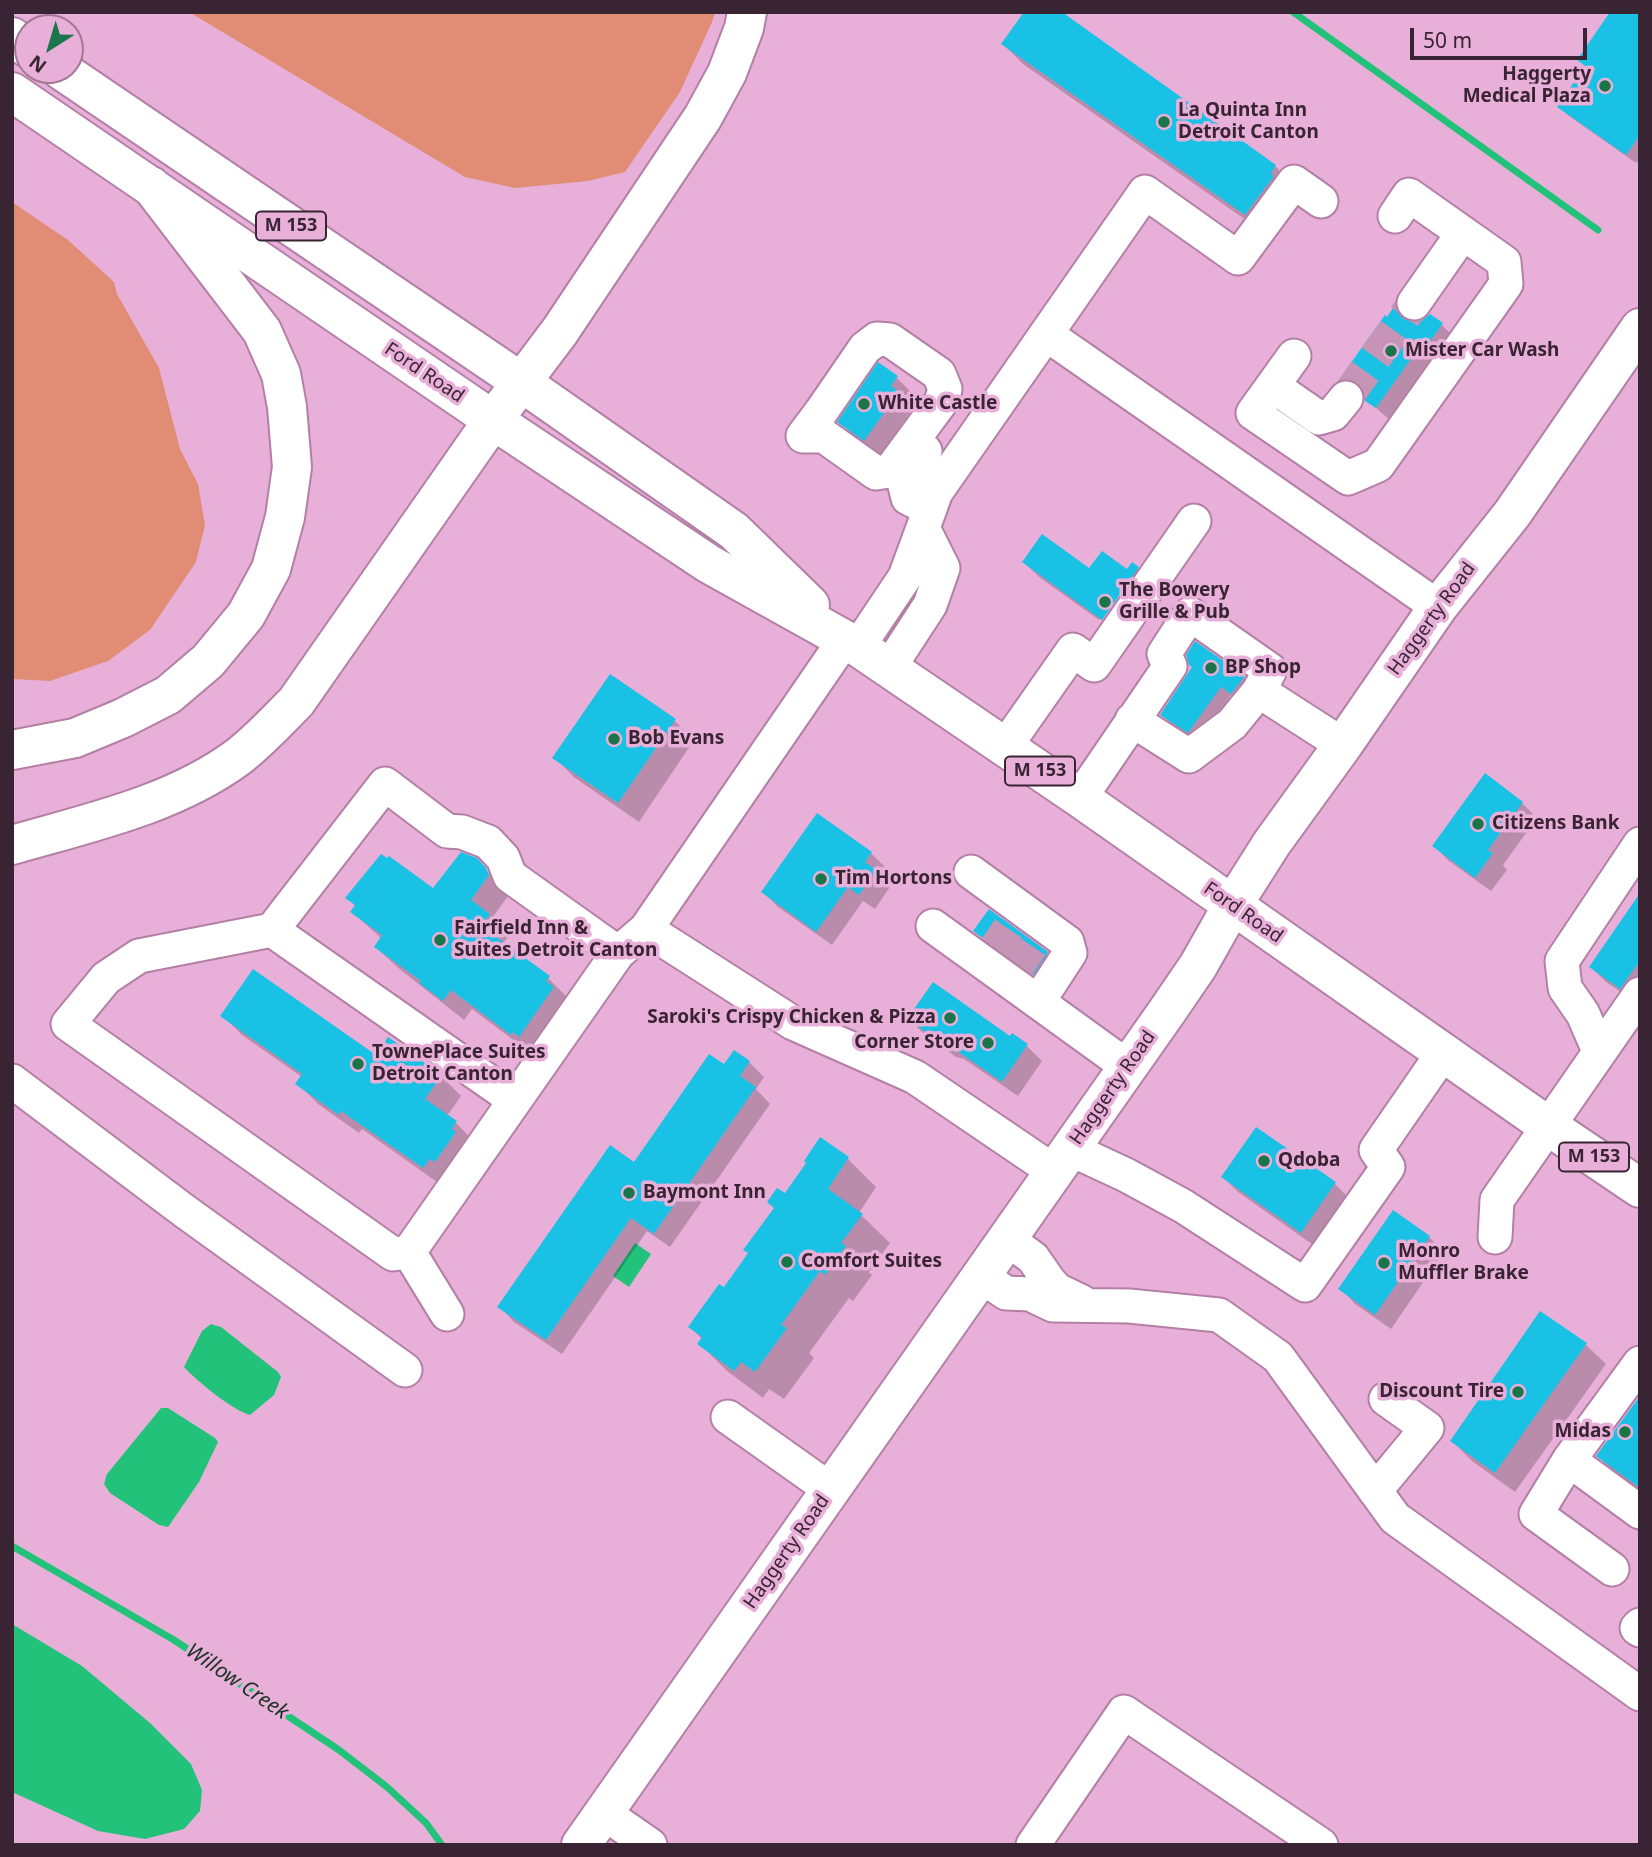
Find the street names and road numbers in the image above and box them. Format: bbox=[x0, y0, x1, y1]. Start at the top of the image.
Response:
road number: M 153 bbox=[256, 211, 326, 240]
street label: Ford Road bbox=[380, 338, 468, 408]
street label: Haggerty Road bbox=[1383, 558, 1481, 680]
road number: M 153 bbox=[1005, 756, 1075, 786]
street label: Ford Road bbox=[1199, 878, 1287, 948]
street label: Haggerty Road bbox=[1065, 1027, 1161, 1149]
road number: M 153 bbox=[1559, 1142, 1629, 1172]
street label: Haggerty Road bbox=[739, 1491, 835, 1613]

